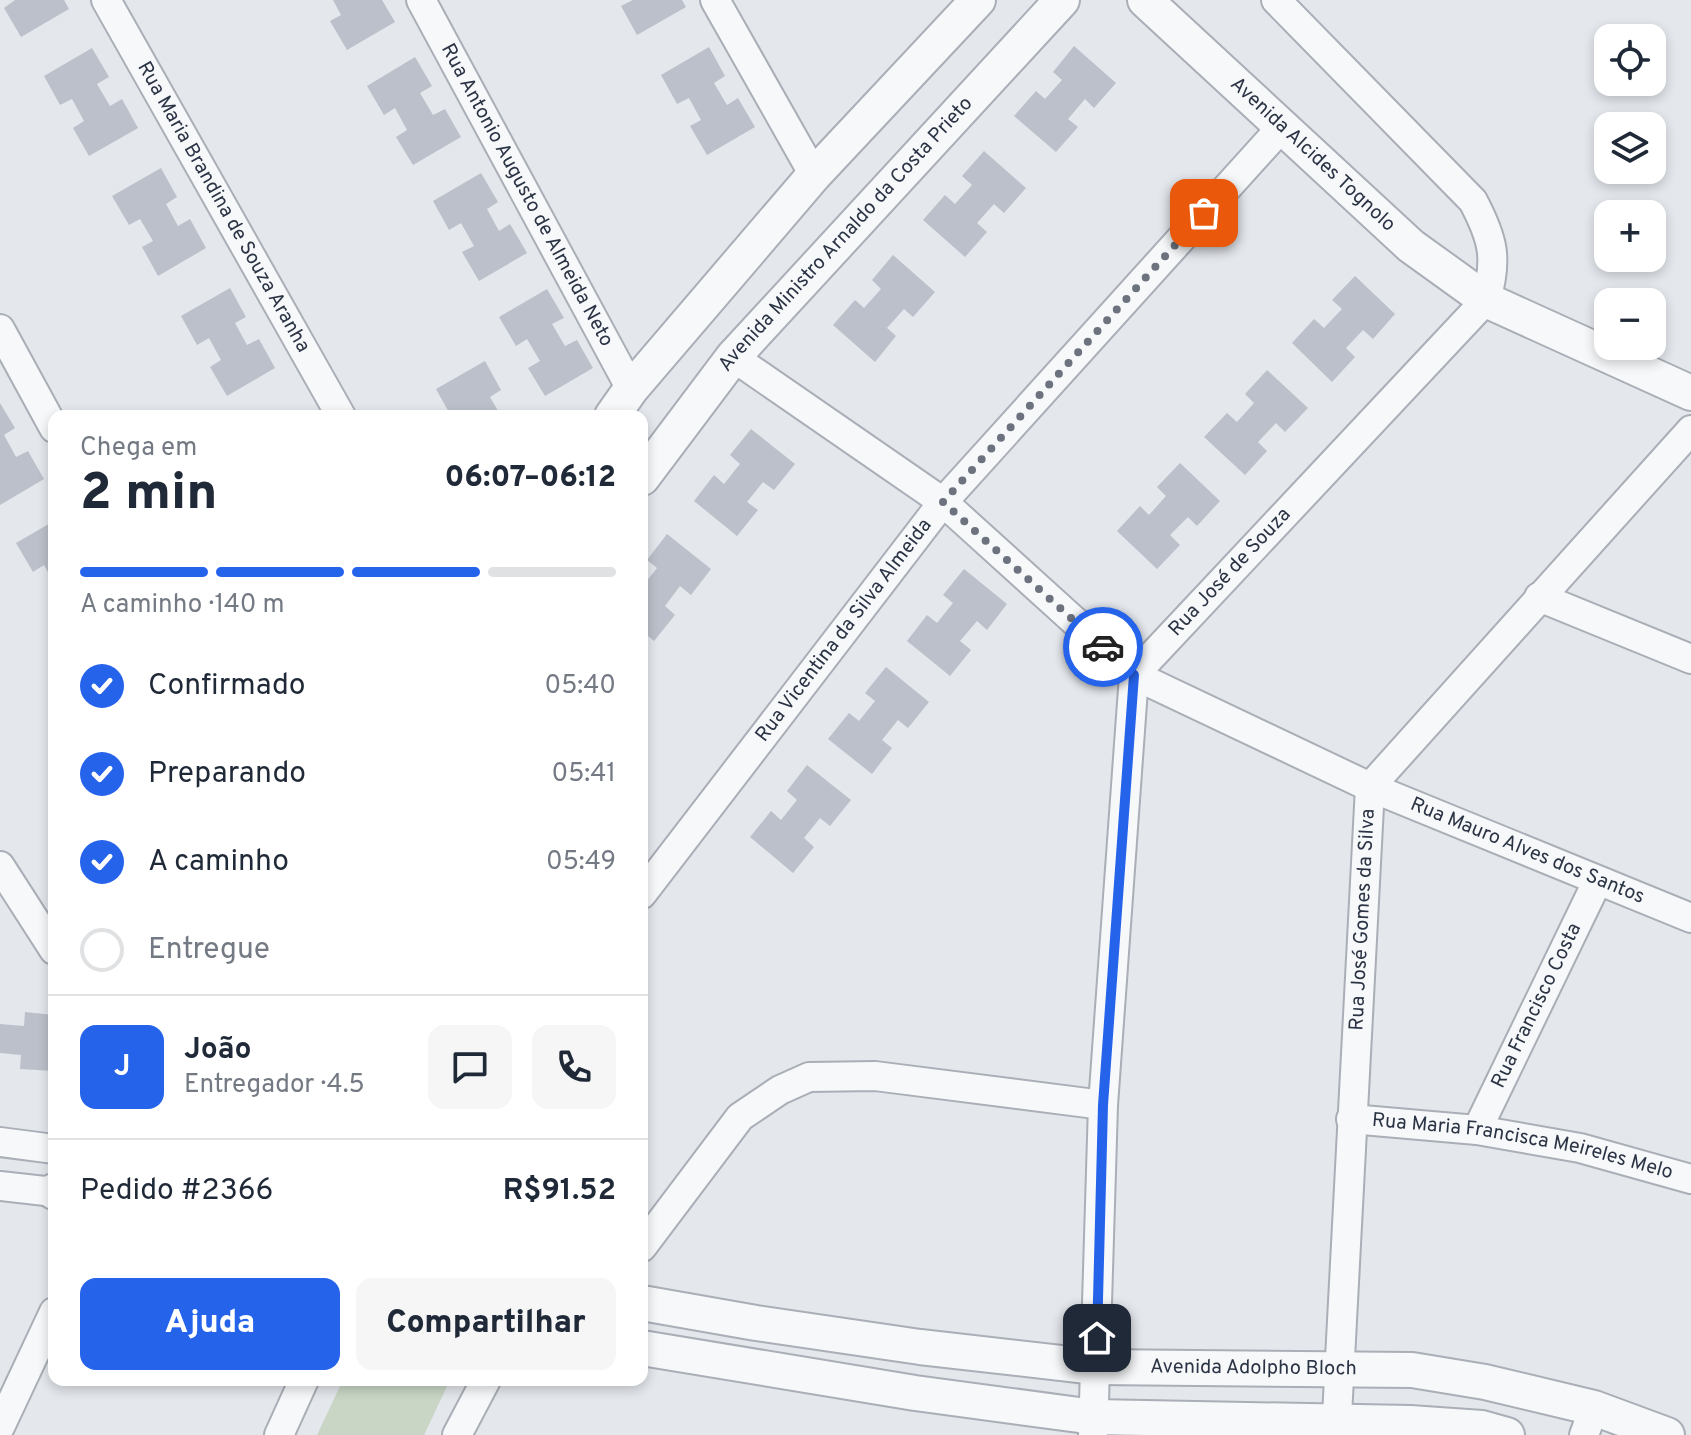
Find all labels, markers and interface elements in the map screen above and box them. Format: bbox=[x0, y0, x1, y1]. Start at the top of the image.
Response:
map controls bbox=[1594, 24, 1666, 360]
button: locate bbox=[1594, 24, 1666, 96]
street label: Rua Antonio Augusto de Almeida Neto bbox=[434, 39, 619, 351]
street label: Rua Maria Brandina de Souza Aranha bbox=[131, 57, 316, 357]
street label: Avenida Alcides Tognolo bbox=[1224, 72, 1401, 238]
street label: Avenida Ministro Arnaldo da Costa Prieto bbox=[713, 92, 979, 377]
button: layers bbox=[1594, 112, 1666, 184]
pin bbox=[1170, 179, 1238, 247]
icon: bag bbox=[1182, 191, 1226, 235]
button: + bbox=[1594, 200, 1666, 272]
button: − bbox=[1594, 288, 1666, 360]
text: Chega em bbox=[80, 432, 197, 465]
text: 06:07–06:12 bbox=[444, 460, 616, 497]
text: 2 min bbox=[80, 462, 218, 528]
street label: Rua José de Souza bbox=[1163, 502, 1297, 642]
street label: Rua Vicentina da Silva Almeida bbox=[750, 514, 938, 748]
text: A caminho · 140 m bbox=[80, 589, 285, 622]
courier bbox=[1063, 607, 1143, 687]
icon: car bbox=[1081, 625, 1125, 669]
icon: check bbox=[80, 664, 124, 708]
text: Confirmado bbox=[148, 668, 306, 705]
text: 05:40 bbox=[544, 670, 616, 703]
icon: check bbox=[80, 752, 124, 796]
text: Preparando bbox=[148, 756, 306, 793]
text: 05:41 bbox=[551, 758, 616, 791]
street label: Rua Mauro Alves dos Santos bbox=[1406, 792, 1648, 911]
street label: Rua José Gomes da Silva bbox=[1344, 808, 1382, 1031]
icon: check bbox=[80, 840, 124, 884]
text: A caminho bbox=[148, 844, 289, 881]
text: 05:49 bbox=[546, 846, 616, 879]
street label: Rua Francisco Costa bbox=[1486, 919, 1588, 1093]
text: Entregue bbox=[148, 932, 270, 969]
button: chat bbox=[428, 1025, 512, 1109]
button: phone bbox=[532, 1025, 616, 1109]
text: João bbox=[184, 1032, 251, 1069]
text: J bbox=[114, 1049, 130, 1086]
text: Entregador · 4.5 bbox=[184, 1069, 365, 1102]
street label: Rua Maria Francisca Meireles Melo bbox=[1371, 1108, 1676, 1186]
text: Pedido #2366 bbox=[80, 1173, 274, 1210]
text: R$91.52 bbox=[503, 1173, 616, 1210]
button: Ajuda bbox=[80, 1278, 340, 1370]
button: Compartilhar bbox=[356, 1278, 616, 1370]
pin bbox=[1063, 1304, 1131, 1372]
icon: home bbox=[1075, 1316, 1119, 1360]
street label: Avenida Adolpho Bloch bbox=[1150, 1355, 1357, 1382]

